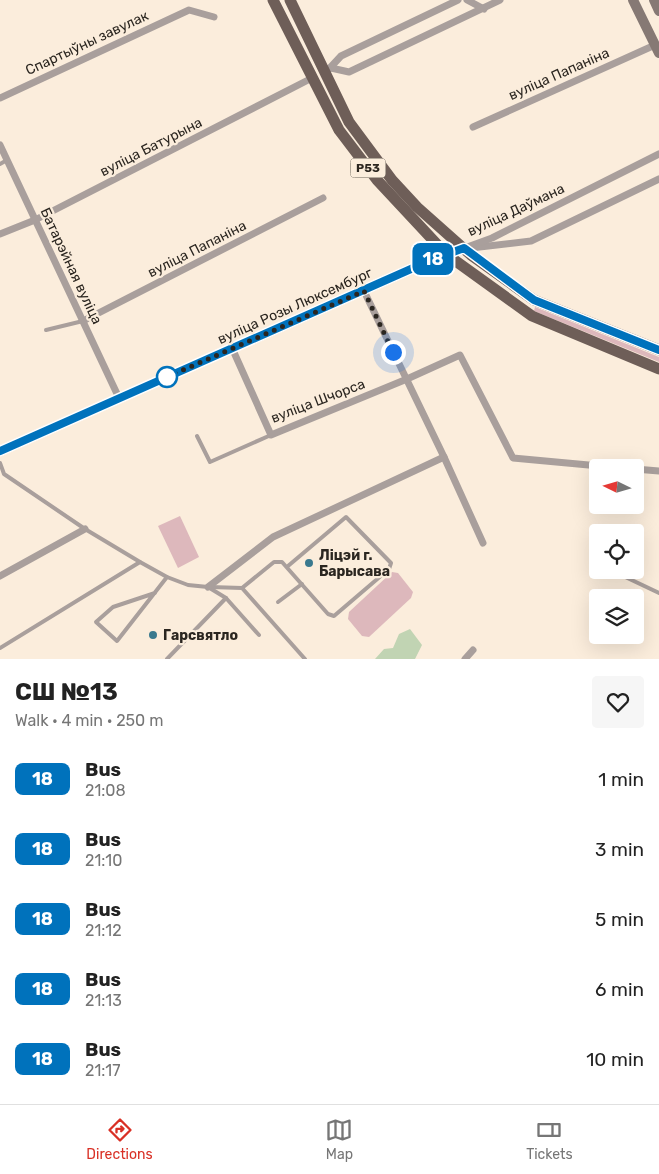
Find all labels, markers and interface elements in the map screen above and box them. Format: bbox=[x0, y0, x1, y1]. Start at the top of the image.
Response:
street label: Спартыўны завулак bbox=[23, 7, 152, 79]
street label: вуліца Папаніна bbox=[506, 44, 612, 104]
street label: вуліца Батурына bbox=[97, 114, 205, 180]
road number: Р53 bbox=[350, 158, 386, 178]
street label: вуліца Даўмана bbox=[465, 180, 567, 240]
street label: Батарэйная вуліца bbox=[37, 205, 105, 327]
street label: вуліца Папаніна bbox=[145, 217, 249, 281]
line badge: 18 bbox=[410, 243, 456, 275]
text: 18 bbox=[422, 248, 444, 270]
street label: вуліца Розы Люксембург bbox=[215, 264, 375, 348]
your location bbox=[381, 340, 406, 365]
unlabelled marker bbox=[156, 366, 178, 388]
street label: вуліца Шчорса bbox=[269, 375, 367, 427]
north arrow bbox=[589, 459, 644, 514]
map controls bbox=[589, 459, 644, 644]
button: locate bbox=[589, 524, 644, 579]
place label: Ліцэй г. Барысава bbox=[319, 547, 390, 580]
marker: Ліцэй г. Барысава bbox=[303, 557, 315, 569]
button: layers bbox=[589, 589, 644, 644]
place label: Гарсвятло bbox=[163, 627, 238, 644]
marker: Гарсвятло bbox=[147, 629, 159, 641]
button: heart bbox=[592, 676, 644, 728]
text: СШ №13 bbox=[15, 678, 118, 706]
text: Walk · 4 min · 250 m bbox=[15, 711, 163, 730]
text: Bus bbox=[85, 758, 121, 781]
text: 18 bbox=[32, 768, 53, 790]
text: 1 min bbox=[598, 768, 644, 791]
text: 21:08 bbox=[85, 781, 126, 800]
text: Bus bbox=[85, 828, 121, 851]
text: 18 bbox=[32, 838, 53, 860]
text: 3 min bbox=[595, 838, 644, 861]
text: 21:10 bbox=[85, 851, 122, 870]
text: Bus bbox=[85, 898, 121, 921]
text: 18 bbox=[32, 908, 53, 930]
text: 5 min bbox=[595, 908, 644, 931]
text: 21:12 bbox=[85, 921, 122, 940]
text: Bus bbox=[85, 968, 121, 991]
text: 18 bbox=[32, 978, 53, 1000]
text: 6 min bbox=[595, 978, 644, 1001]
text: 21:13 bbox=[85, 991, 122, 1010]
text: Bus bbox=[85, 1038, 121, 1061]
text: 18 bbox=[32, 1048, 53, 1070]
text: 10 min bbox=[586, 1048, 644, 1071]
text: 21:17 bbox=[85, 1061, 120, 1080]
tab: Directions bbox=[86, 1116, 153, 1163]
tab: Map bbox=[325, 1116, 353, 1163]
tab: Tickets bbox=[526, 1116, 573, 1163]

